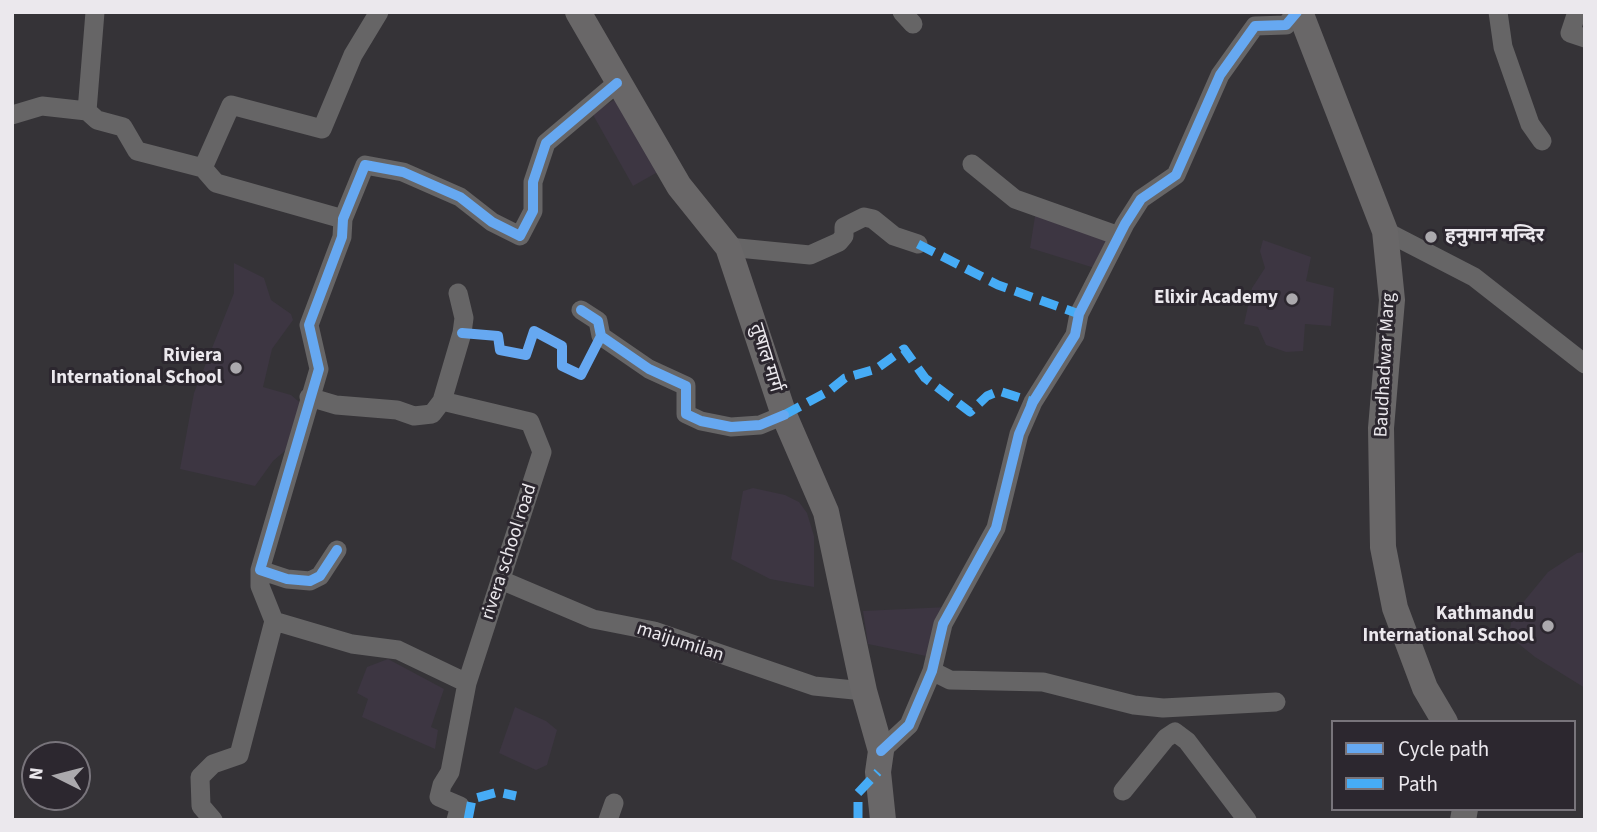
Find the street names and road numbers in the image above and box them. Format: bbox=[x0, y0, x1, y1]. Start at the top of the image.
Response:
street label: Baudhadwar Marg bbox=[1371, 292, 1401, 438]
street label: तुषाल मार्ग bbox=[744, 321, 786, 395]
street label: rivera school road bbox=[477, 481, 543, 623]
street label: maijumilan bbox=[634, 618, 726, 668]

